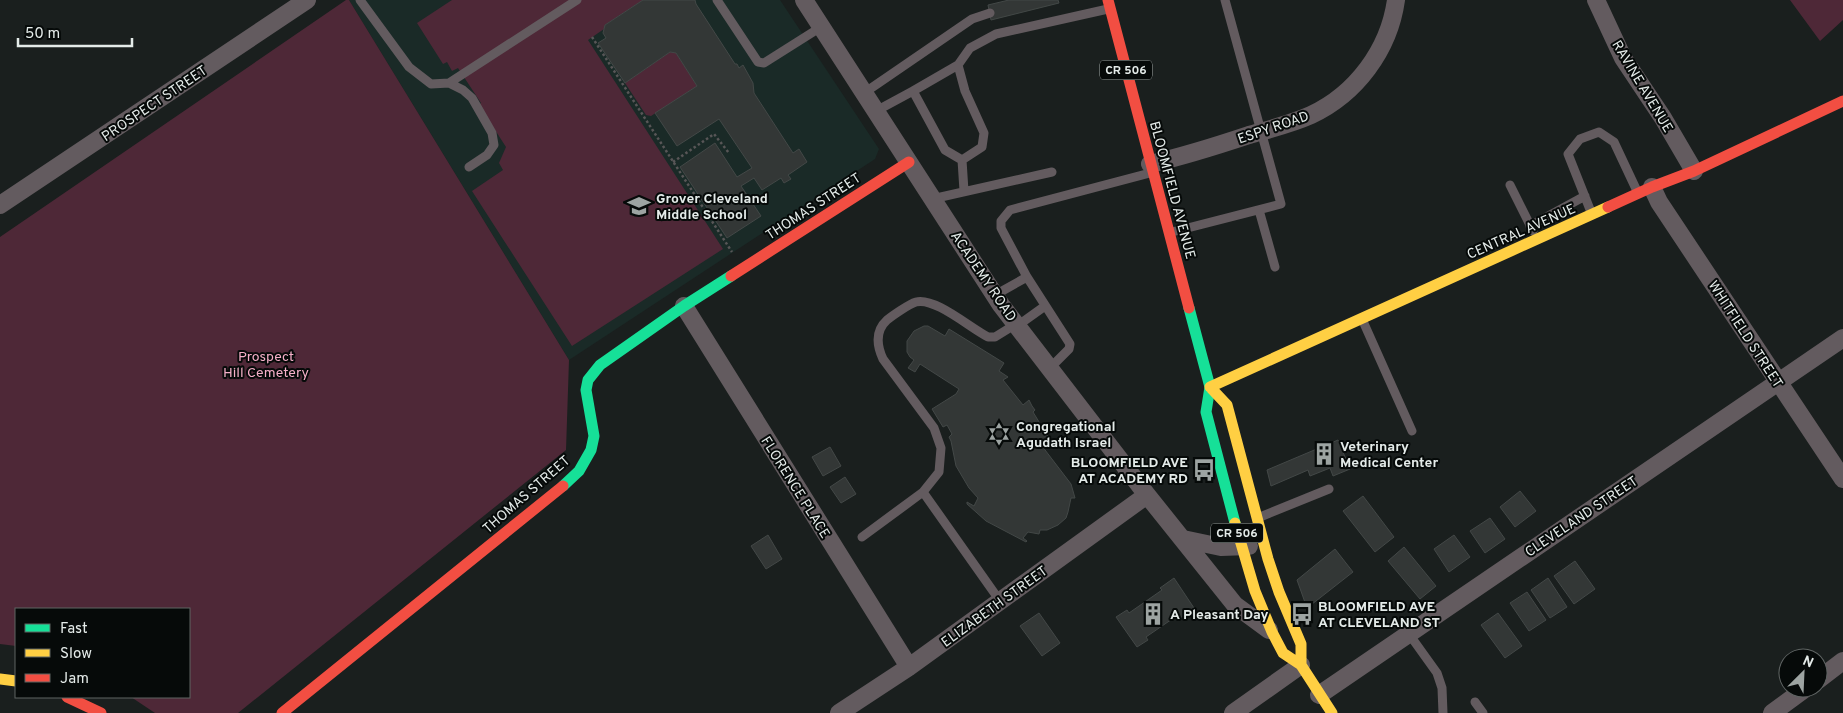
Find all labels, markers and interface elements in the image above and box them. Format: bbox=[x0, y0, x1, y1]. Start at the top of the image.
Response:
scale bar bbox=[18, 15, 131, 47]
text: 50 m bbox=[25, 25, 60, 44]
street label: RAVINE AVENUE bbox=[1608, 38, 1676, 136]
road number: CR 506 bbox=[1100, 60, 1152, 80]
street label: PROSPECT STREET bbox=[99, 63, 211, 146]
street label: ESPY ROAD bbox=[1236, 108, 1311, 149]
street label: BLOOMFIELD AVENUE bbox=[1145, 120, 1198, 261]
street label: THOMAS STREET bbox=[763, 170, 865, 244]
place label: Grover Cleveland Middle School bbox=[656, 191, 768, 224]
school or university icon: Grover Cleveland Middle School bbox=[626, 193, 652, 219]
street label: CENTRAL AVENUE bbox=[1465, 201, 1579, 264]
street label: ACADEMY ROAD bbox=[946, 229, 1019, 325]
street label: WHITFIELD STREET bbox=[1704, 278, 1786, 392]
park label: Prospect Hill Cemetery bbox=[223, 349, 309, 382]
place label: Congregational Agudath Israel bbox=[1016, 419, 1116, 452]
synagogue icon: Congregational Agudath Israel bbox=[986, 421, 1012, 447]
street label: FLORENCE PLACE bbox=[756, 434, 833, 542]
place label: Veterinary Medical Center bbox=[1340, 439, 1438, 472]
building icon: Veterinary Medical Center bbox=[1311, 441, 1337, 467]
street label: THOMAS STREET bbox=[480, 453, 574, 538]
place label: BLOOMFIELD AVE AT ACADEMY RD bbox=[1071, 455, 1188, 488]
bus stop icon: BLOOMFIELD AVE AT ACADEMY RD bbox=[1191, 457, 1217, 483]
street label: CLEVELAND STREET bbox=[1522, 473, 1641, 561]
road number: CR 506 bbox=[1211, 524, 1263, 542]
street label: ELIZABETH STREET bbox=[938, 563, 1051, 651]
place label: BLOOMFIELD AVE AT CLEVELAND ST bbox=[1318, 599, 1440, 632]
building icon: A Pleasant Day bbox=[1140, 601, 1166, 627]
bus stop icon: BLOOMFIELD AVE AT CLEVELAND ST bbox=[1289, 601, 1315, 627]
place label: A Pleasant Day bbox=[1170, 607, 1269, 624]
legend bbox=[15, 608, 190, 698]
text: Fast bbox=[60, 620, 88, 639]
text: Slow bbox=[60, 645, 92, 664]
north arrow bbox=[1778, 648, 1828, 698]
text: N bbox=[1800, 653, 1816, 672]
text: Jam bbox=[60, 670, 89, 689]

